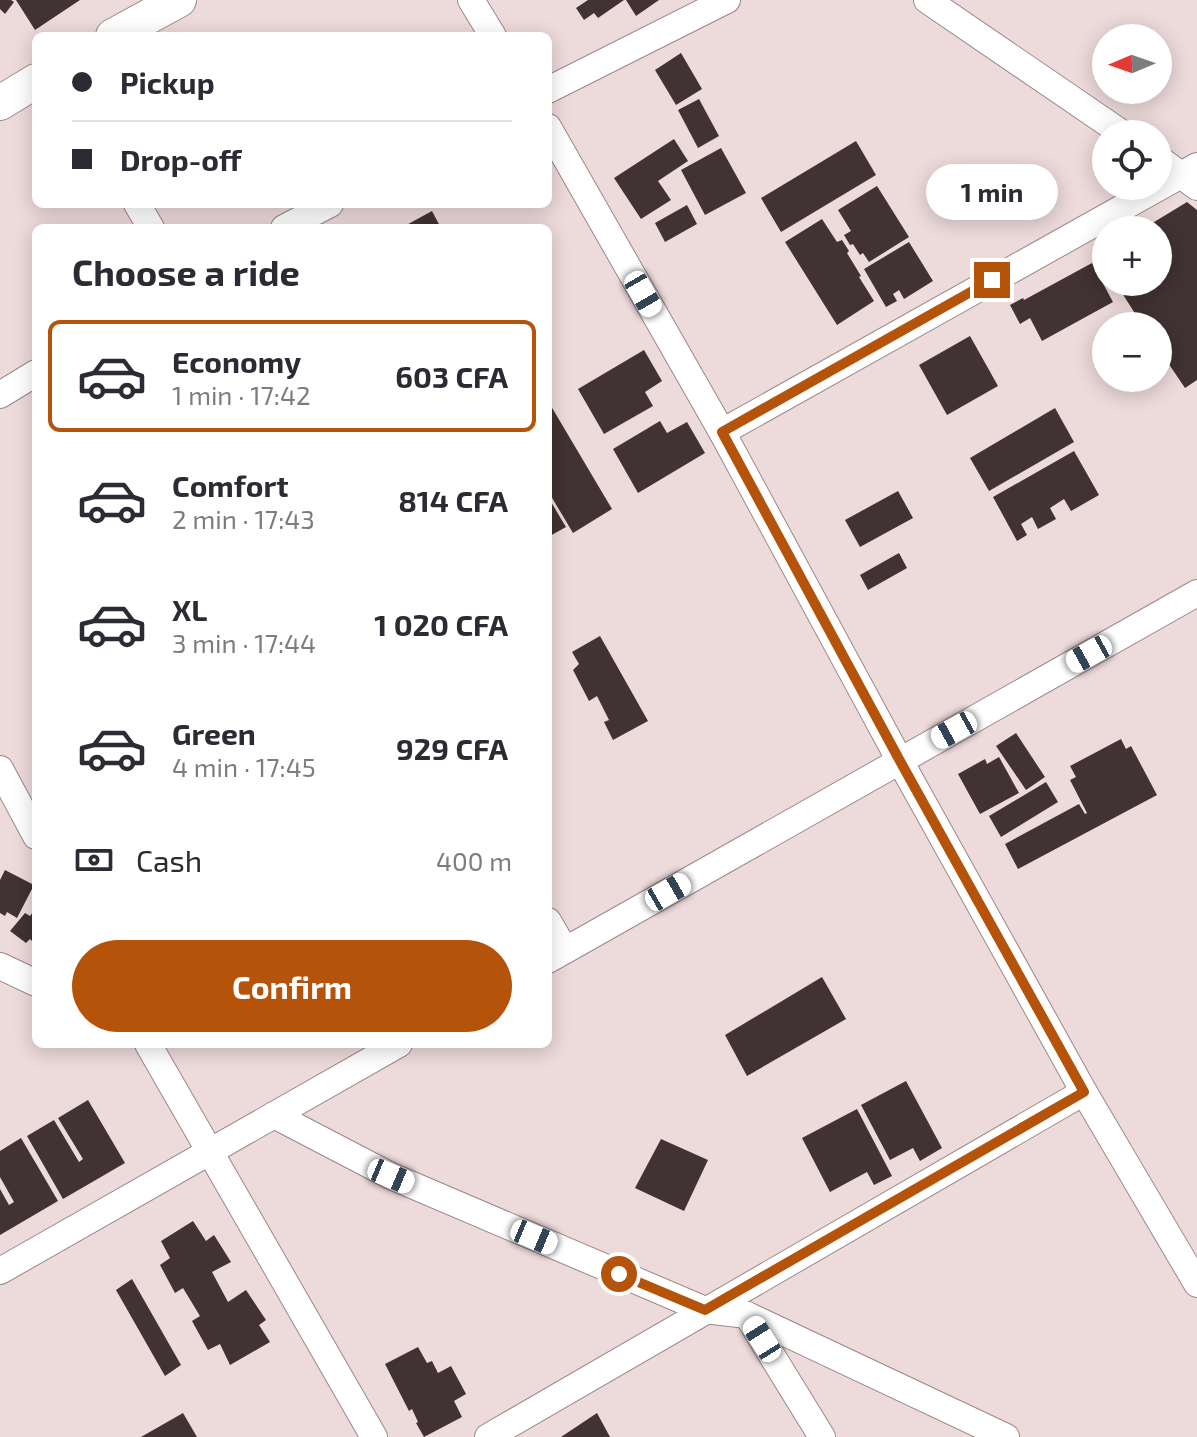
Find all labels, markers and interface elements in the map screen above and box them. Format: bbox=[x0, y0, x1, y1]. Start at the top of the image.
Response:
north arrow bbox=[1092, 24, 1172, 104]
map controls bbox=[1092, 24, 1172, 392]
text: Pickup bbox=[120, 64, 215, 100]
button: locate bbox=[1092, 120, 1172, 200]
text: Drop-off bbox=[120, 141, 242, 177]
callout: 1 min bbox=[926, 164, 1058, 220]
text: 1 min bbox=[961, 176, 1023, 207]
button: + bbox=[1092, 216, 1172, 296]
text: Choose a ride bbox=[72, 250, 300, 293]
route end bbox=[974, 262, 1010, 298]
car bbox=[621, 267, 665, 321]
button: − bbox=[1092, 312, 1172, 392]
icon: car bbox=[76, 340, 148, 412]
text: Economy bbox=[172, 343, 301, 379]
text: 603 CFA bbox=[395, 358, 508, 394]
text: 1 min · 17:42 bbox=[172, 379, 311, 410]
icon: car bbox=[76, 464, 148, 536]
text: Comfort bbox=[172, 467, 289, 503]
text: 814 CFA bbox=[398, 482, 508, 518]
text: 2 min · 17:43 bbox=[172, 503, 315, 534]
icon: car bbox=[76, 588, 148, 660]
text: XL bbox=[172, 591, 207, 627]
text: 1 020 CFA bbox=[374, 606, 508, 642]
text: 3 min · 17:44 bbox=[172, 627, 316, 658]
car bbox=[1062, 632, 1116, 676]
car bbox=[927, 708, 981, 752]
icon: car bbox=[76, 712, 148, 784]
text: Green bbox=[172, 715, 256, 751]
text: 929 CFA bbox=[396, 730, 508, 766]
text: 4 min · 17:45 bbox=[172, 751, 316, 782]
icon: cash bbox=[72, 838, 116, 882]
text: Cash bbox=[136, 842, 202, 878]
text: 400 m bbox=[436, 845, 512, 876]
car bbox=[641, 870, 695, 914]
button: Confirm bbox=[72, 940, 512, 1032]
car bbox=[364, 1156, 418, 1196]
car bbox=[507, 1217, 561, 1257]
route start bbox=[601, 1256, 637, 1292]
car bbox=[739, 1312, 785, 1366]

